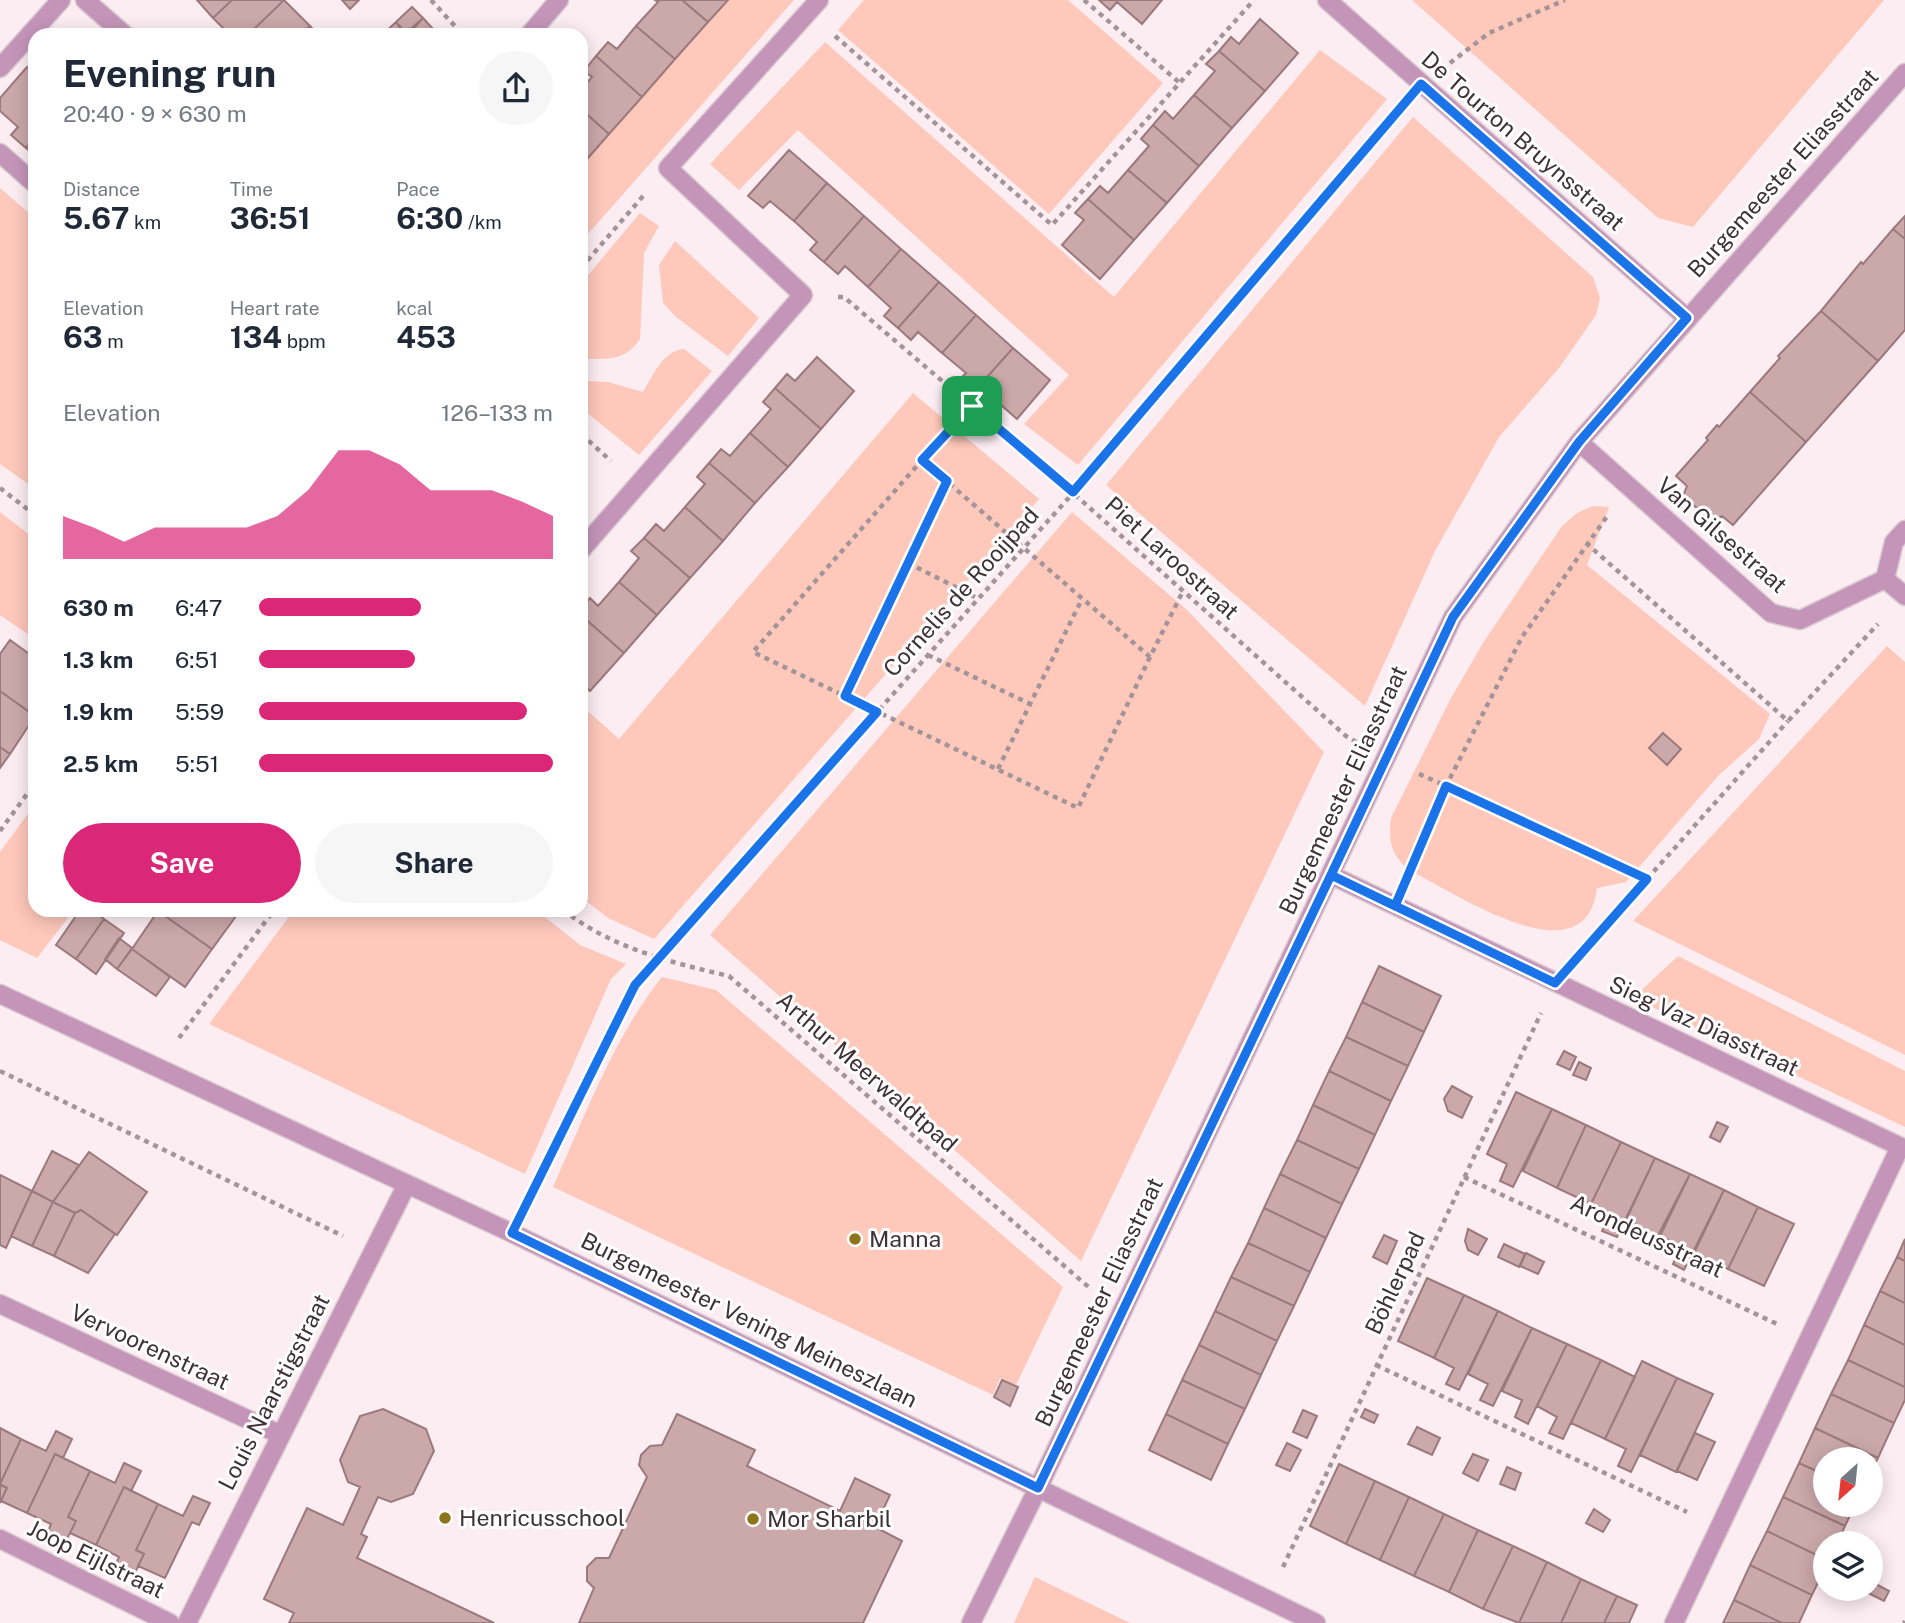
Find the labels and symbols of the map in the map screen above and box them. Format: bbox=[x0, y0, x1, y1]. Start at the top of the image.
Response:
street label: De Tourton Bruynsstraat bbox=[1416, 45, 1630, 236]
street label: Burgemeester Eliasstraat bbox=[1682, 63, 1883, 283]
pin bbox=[942, 376, 1002, 436]
street label: Van Gilsestraat bbox=[1652, 471, 1793, 598]
street label: Piet Laroostraat bbox=[1100, 491, 1245, 625]
street label: Cornelis de Rooijpad bbox=[877, 501, 1044, 682]
street label: Burgemeester Eliasstraat bbox=[1273, 661, 1412, 919]
street label: Sieg Vaz Diasstraat bbox=[1605, 970, 1803, 1081]
street label: Arthur Meerwaldtpad bbox=[772, 986, 963, 1157]
street label: Burgemeester Eliasstraat bbox=[1029, 1173, 1168, 1431]
street label: Arondeusstraat bbox=[1566, 1188, 1728, 1283]
place label: Manna bbox=[869, 1225, 941, 1252]
street label: Burgemeester Vening Meineszlaan bbox=[577, 1226, 922, 1413]
street label: Böhlerpad bbox=[1359, 1227, 1430, 1338]
marker: Manna bbox=[847, 1231, 863, 1247]
street label: Louis Naarstigstraat bbox=[212, 1289, 335, 1494]
street label: Vervoorenstraat bbox=[67, 1298, 234, 1395]
north arrow bbox=[1813, 1447, 1883, 1517]
place label: Henricusschool bbox=[459, 1504, 625, 1531]
place label: Mor Sharbil bbox=[767, 1505, 892, 1532]
marker: Henricusschool bbox=[437, 1510, 453, 1526]
marker: Mor Sharbil bbox=[745, 1511, 761, 1527]
street label: Joop Eijlstraat bbox=[23, 1514, 169, 1603]

